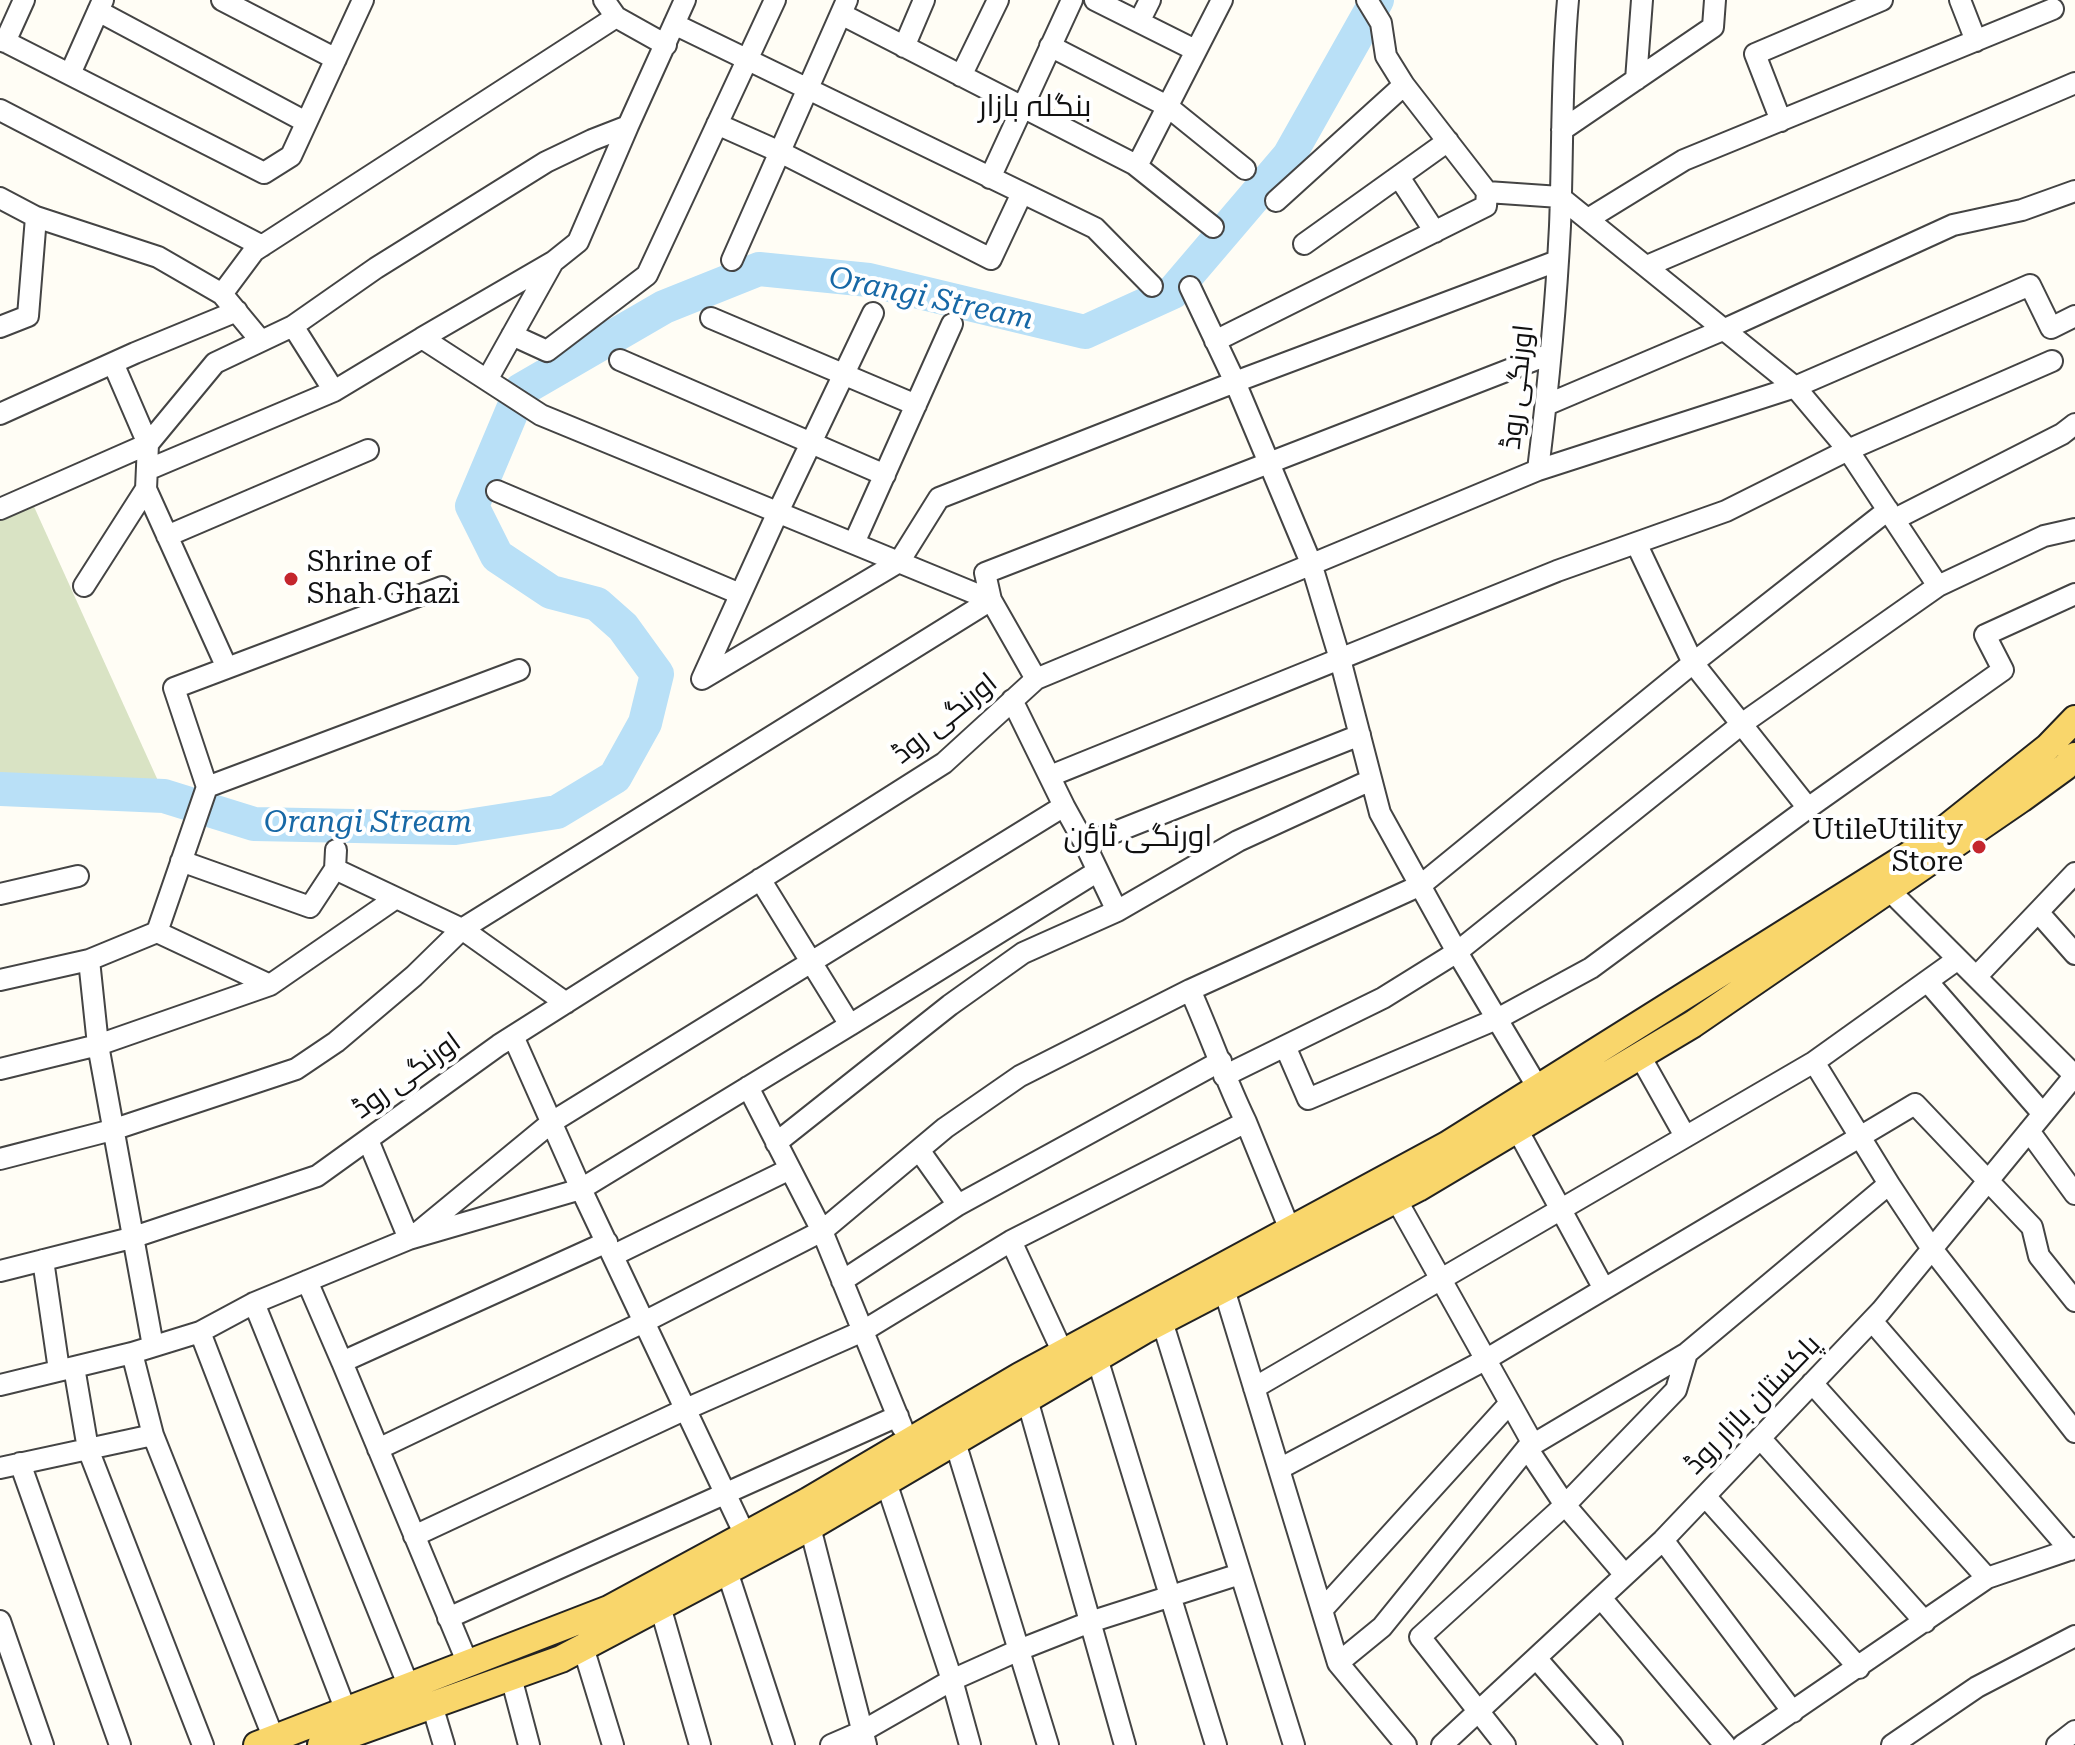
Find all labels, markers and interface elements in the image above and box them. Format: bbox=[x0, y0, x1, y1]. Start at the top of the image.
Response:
district label: بنگلہ بازار bbox=[979, 89, 1091, 125]
water label: Orangi Stream bbox=[826, 260, 1036, 338]
street label: اورنگی روڈ bbox=[1495, 323, 1541, 451]
place label: Shrine of Shah Ghazi bbox=[307, 546, 460, 612]
marker: Shrine of Shah Ghazi bbox=[282, 570, 300, 588]
street label: اورنگی روڈ bbox=[886, 666, 1004, 772]
water label: Orangi Stream bbox=[264, 805, 472, 841]
place label: UtileUtility Store bbox=[1812, 814, 1963, 880]
district label: اورنگی ٹاؤن bbox=[1064, 819, 1212, 855]
marker: UtileUtility Store bbox=[1970, 838, 1988, 856]
street label: اورنگی روڈ bbox=[346, 1026, 468, 1126]
street label: پاکستان بازار روڈ bbox=[1678, 1328, 1828, 1482]

